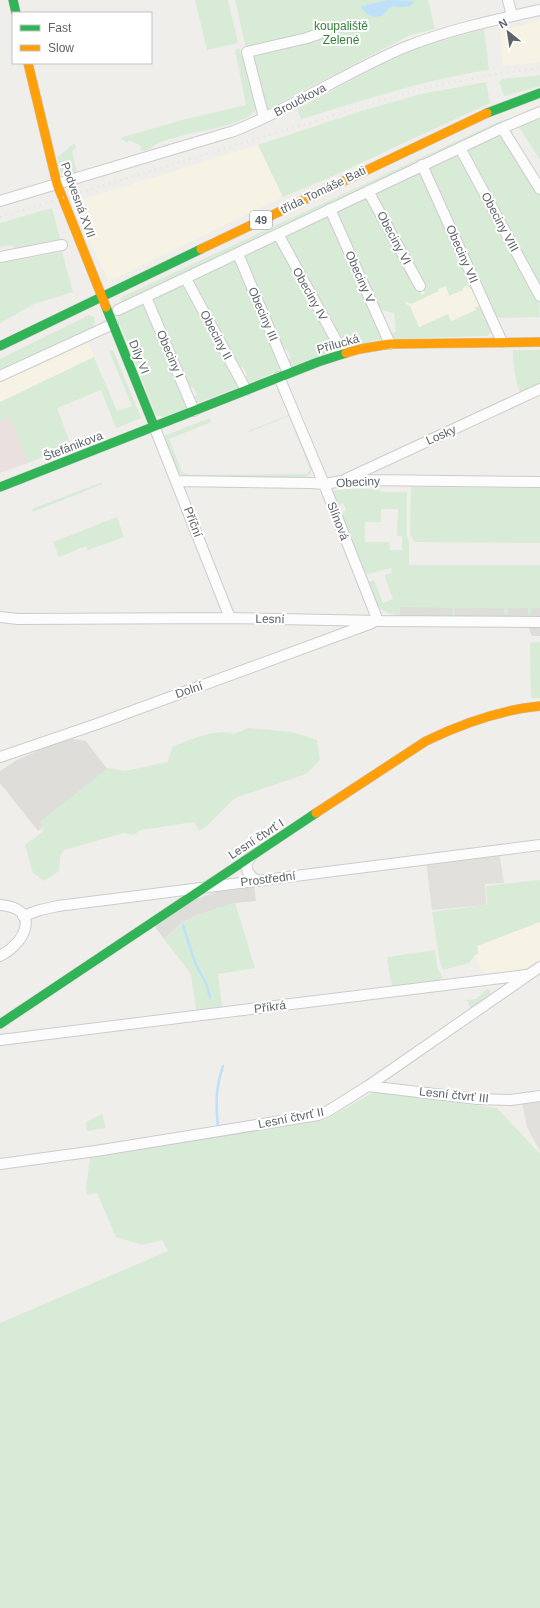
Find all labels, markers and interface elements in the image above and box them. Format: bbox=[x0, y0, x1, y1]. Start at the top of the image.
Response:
legend bbox=[12, 12, 152, 64]
north arrow bbox=[488, 12, 528, 52]
text: N bbox=[497, 16, 509, 31]
park label: koupaliště Zelené bbox=[314, 19, 368, 47]
text: Fast bbox=[48, 21, 72, 35]
text: Slow bbox=[48, 41, 74, 55]
street label: Broučkova bbox=[272, 80, 329, 119]
street label: Podvesná XVII bbox=[58, 160, 98, 240]
street label: třída Tomáše Bati bbox=[278, 163, 368, 217]
street label: Obeciny VIII bbox=[478, 190, 522, 254]
street label: Obeciny VI bbox=[374, 209, 414, 267]
road number: 49 bbox=[250, 211, 272, 229]
street label: Obeciny VII bbox=[443, 223, 481, 285]
street label: Obeciny V bbox=[342, 249, 378, 305]
street label: Obeciny IV bbox=[290, 265, 330, 323]
street label: Obeciny III bbox=[245, 285, 281, 343]
street label: Obeciny II bbox=[197, 308, 235, 362]
street label: Obeciny I bbox=[154, 328, 186, 380]
street label: Přílucká bbox=[315, 331, 361, 357]
street label: Díly VI bbox=[126, 338, 152, 376]
street label: Losky bbox=[424, 422, 458, 448]
street label: Štefánikova bbox=[41, 427, 105, 464]
street label: Obeciny bbox=[336, 474, 380, 490]
street label: Slínová bbox=[324, 500, 352, 542]
street label: Příční bbox=[181, 505, 205, 540]
street label: Lesní bbox=[255, 612, 285, 626]
street label: Dolní bbox=[173, 679, 205, 701]
street label: Lesní čtvrť I bbox=[226, 816, 286, 862]
street label: Prostřední bbox=[240, 869, 297, 889]
street label: Příkrá bbox=[253, 998, 287, 1016]
street label: Lesní čtvrť III bbox=[419, 1084, 489, 1106]
street label: Lesní čtvrť II bbox=[257, 1105, 325, 1131]

